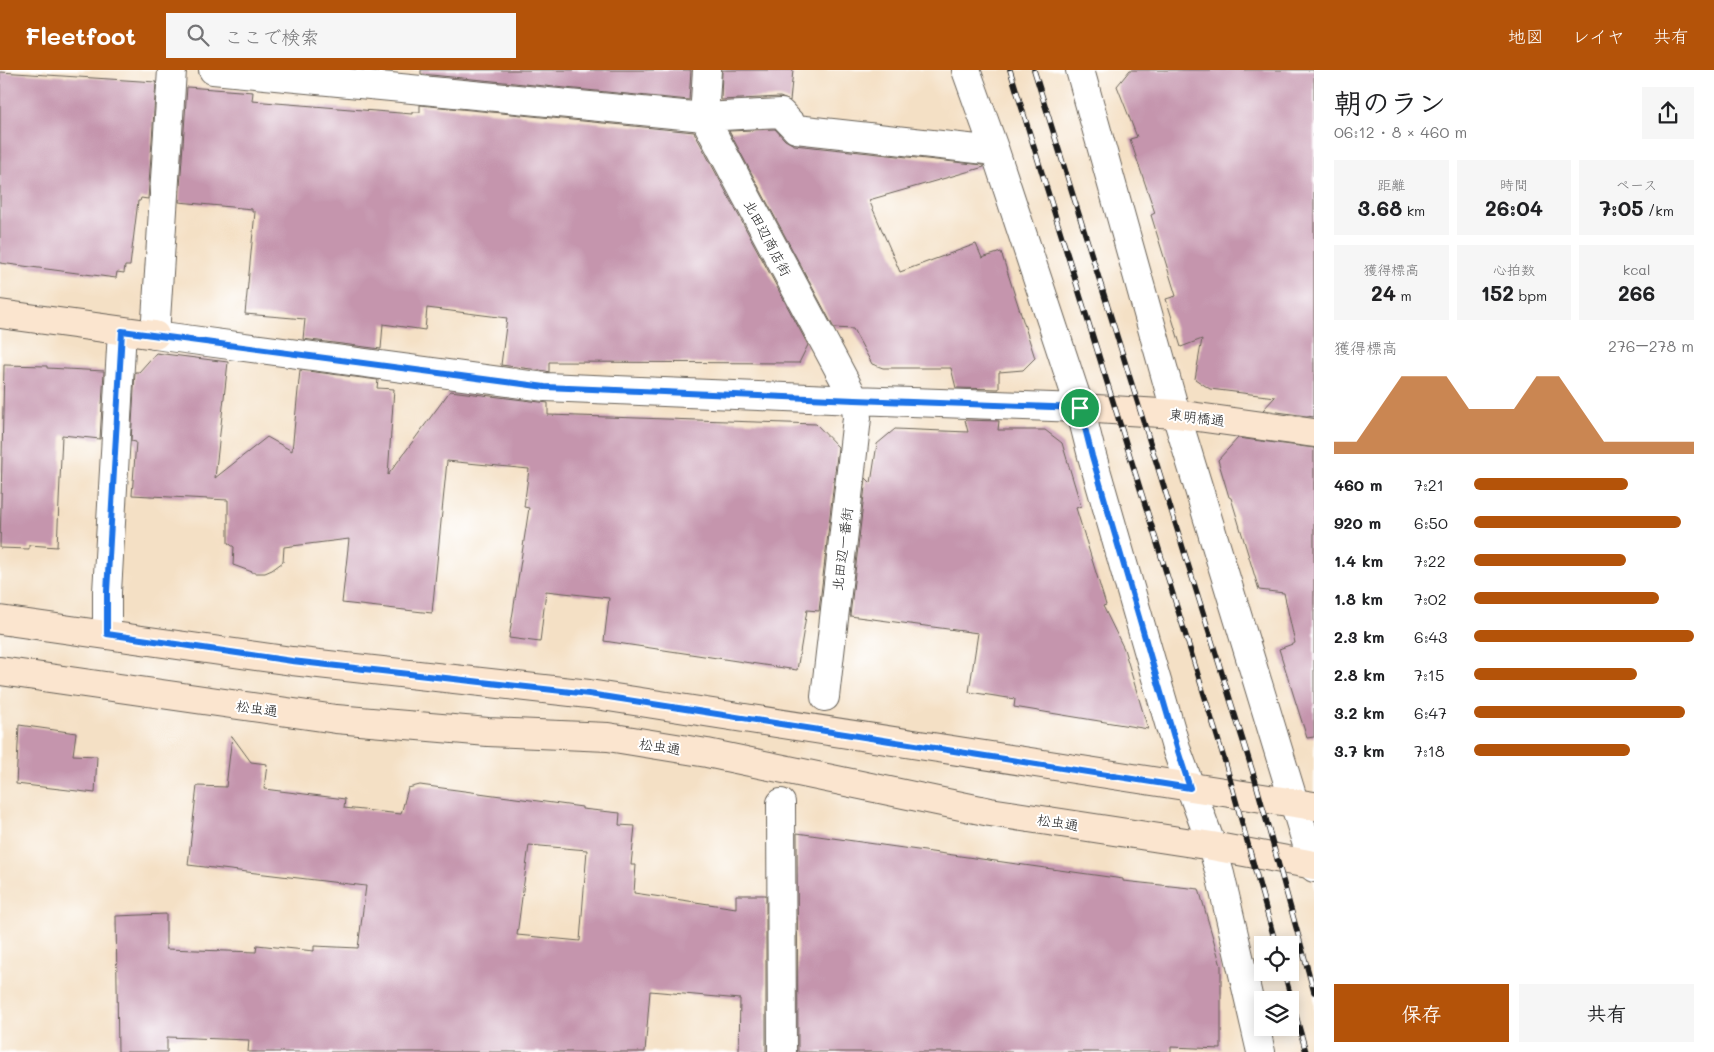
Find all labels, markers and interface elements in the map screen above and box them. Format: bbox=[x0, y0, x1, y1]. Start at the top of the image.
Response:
search box bbox=[166, 13, 516, 58]
text: Fleetfoot bbox=[25, 20, 136, 51]
icon: search bbox=[184, 21, 212, 49]
text: ここで検索 bbox=[224, 24, 319, 49]
text: 地図 bbox=[1508, 24, 1544, 48]
text: レイヤ bbox=[1572, 24, 1625, 48]
text: 共有 bbox=[1653, 24, 1689, 48]
text: 朝のラン bbox=[1334, 84, 1446, 120]
button: share bbox=[1642, 87, 1694, 139]
text: 06:12 · 8 × 460 m bbox=[1334, 121, 1467, 142]
text: 距離 bbox=[1377, 175, 1405, 194]
text: 時間 bbox=[1500, 175, 1528, 194]
text: ペース bbox=[1616, 175, 1657, 194]
text: 3.68 bbox=[1357, 194, 1402, 221]
text: 26:04 bbox=[1485, 194, 1543, 221]
text: 7:05 bbox=[1599, 194, 1644, 221]
street label: 北田辺商店街 bbox=[740, 196, 796, 280]
text: km bbox=[1402, 201, 1425, 220]
text: /km bbox=[1644, 201, 1674, 220]
text: 獲得標高 bbox=[1363, 260, 1419, 279]
text: 心拍数 bbox=[1493, 260, 1535, 279]
text: kcal bbox=[1623, 260, 1651, 279]
text: 24 bbox=[1371, 279, 1396, 306]
text: 152 bbox=[1481, 279, 1514, 306]
text: 266 bbox=[1618, 279, 1655, 306]
text: m bbox=[1396, 286, 1412, 305]
text: bpm bbox=[1514, 286, 1547, 305]
text: 276–278 m bbox=[1608, 335, 1694, 356]
text: 獲得標高 bbox=[1334, 337, 1398, 358]
pin bbox=[1059, 387, 1101, 429]
icon: arrive bbox=[1066, 394, 1094, 422]
street label: 東明橋通 bbox=[1168, 404, 1226, 430]
text: 460 m bbox=[1334, 474, 1383, 495]
text: 7:21 bbox=[1414, 474, 1444, 495]
street label: 北田辺一番街 bbox=[827, 506, 857, 592]
text: 920 m bbox=[1334, 512, 1381, 533]
text: 6:50 bbox=[1414, 512, 1448, 533]
text: 1.4 km bbox=[1334, 550, 1383, 571]
text: 7:22 bbox=[1414, 550, 1446, 571]
text: 1.8 km bbox=[1334, 588, 1383, 609]
text: 7:02 bbox=[1414, 588, 1447, 609]
text: 2.3 km bbox=[1334, 626, 1385, 647]
text: 6:43 bbox=[1414, 626, 1447, 647]
text: 2.8 km bbox=[1334, 664, 1385, 685]
text: 7:15 bbox=[1414, 664, 1444, 685]
street label: 松虫通 bbox=[235, 696, 279, 720]
text: 3.2 km bbox=[1334, 702, 1385, 723]
text: 6:47 bbox=[1414, 702, 1447, 723]
street label: 松虫通 bbox=[638, 733, 682, 759]
text: 3.7 km bbox=[1334, 740, 1385, 761]
text: 7:18 bbox=[1414, 740, 1445, 761]
street label: 松虫通 bbox=[1036, 809, 1080, 835]
map controls bbox=[1254, 936, 1299, 1036]
button: locate bbox=[1254, 936, 1299, 981]
button: 保存 bbox=[1334, 984, 1509, 1042]
button: 共有 bbox=[1519, 984, 1694, 1042]
button: layers bbox=[1254, 991, 1299, 1036]

